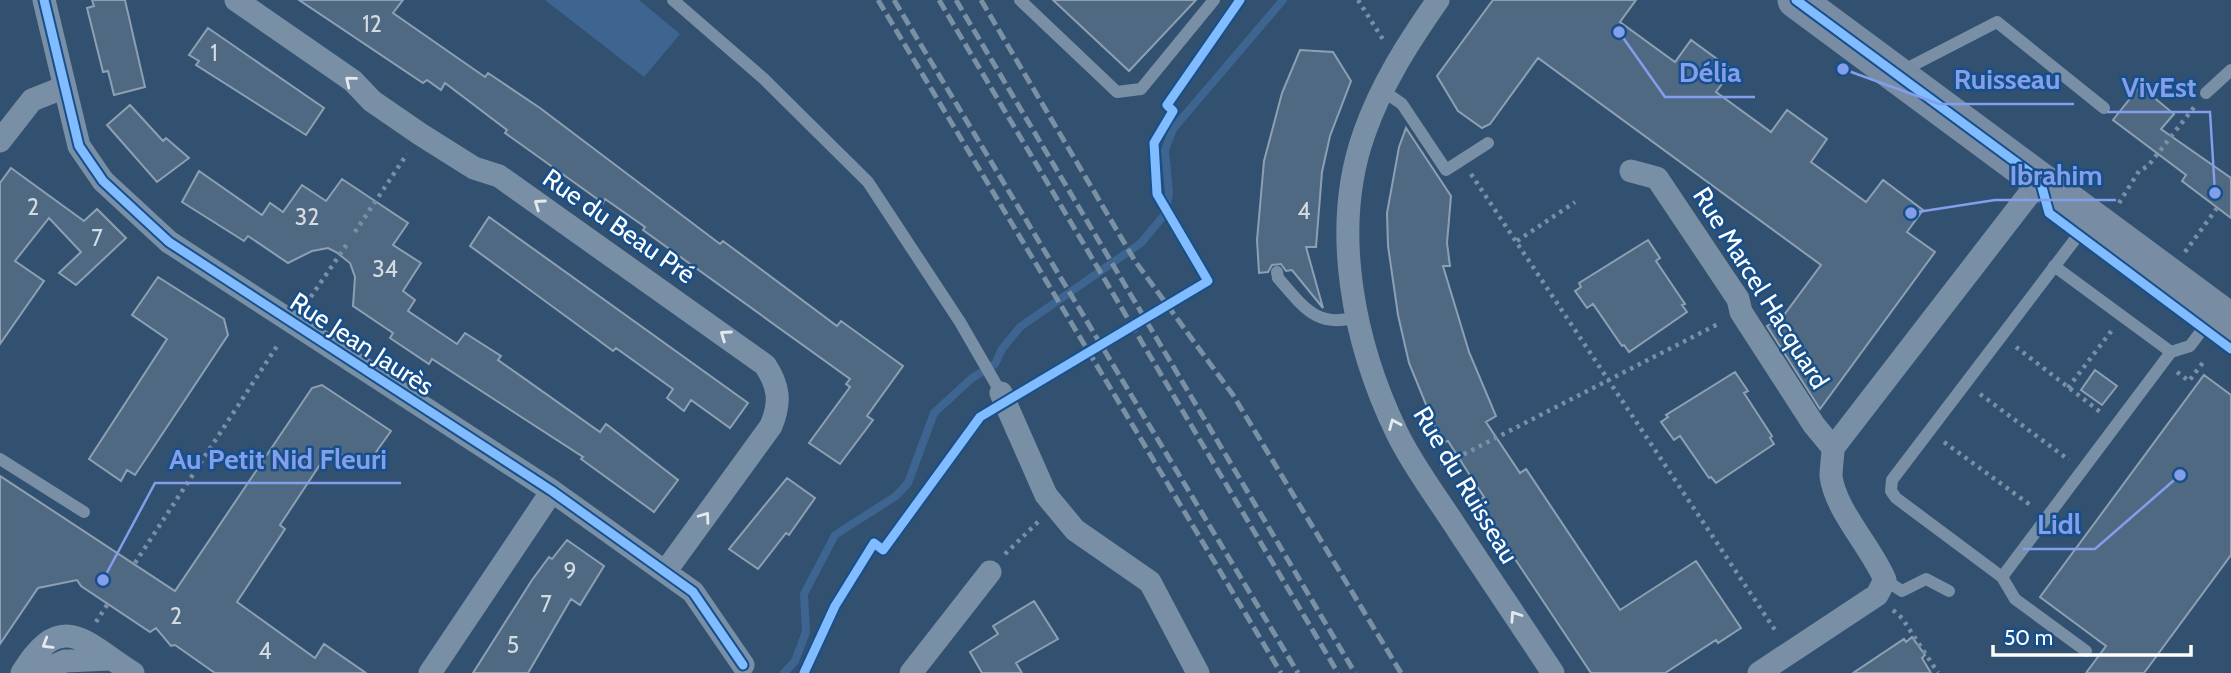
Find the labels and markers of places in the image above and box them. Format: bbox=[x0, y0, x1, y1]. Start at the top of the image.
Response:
callout: Délia bbox=[1665, 48, 1755, 97]
callout: Ruisseau bbox=[1939, 55, 2074, 104]
callout: VivEst bbox=[2107, 63, 2210, 112]
callout: Ibrahim bbox=[1995, 151, 2116, 200]
callout: Au Petit Nid Fleuri bbox=[155, 434, 401, 483]
callout: Lidl bbox=[2023, 500, 2095, 549]

